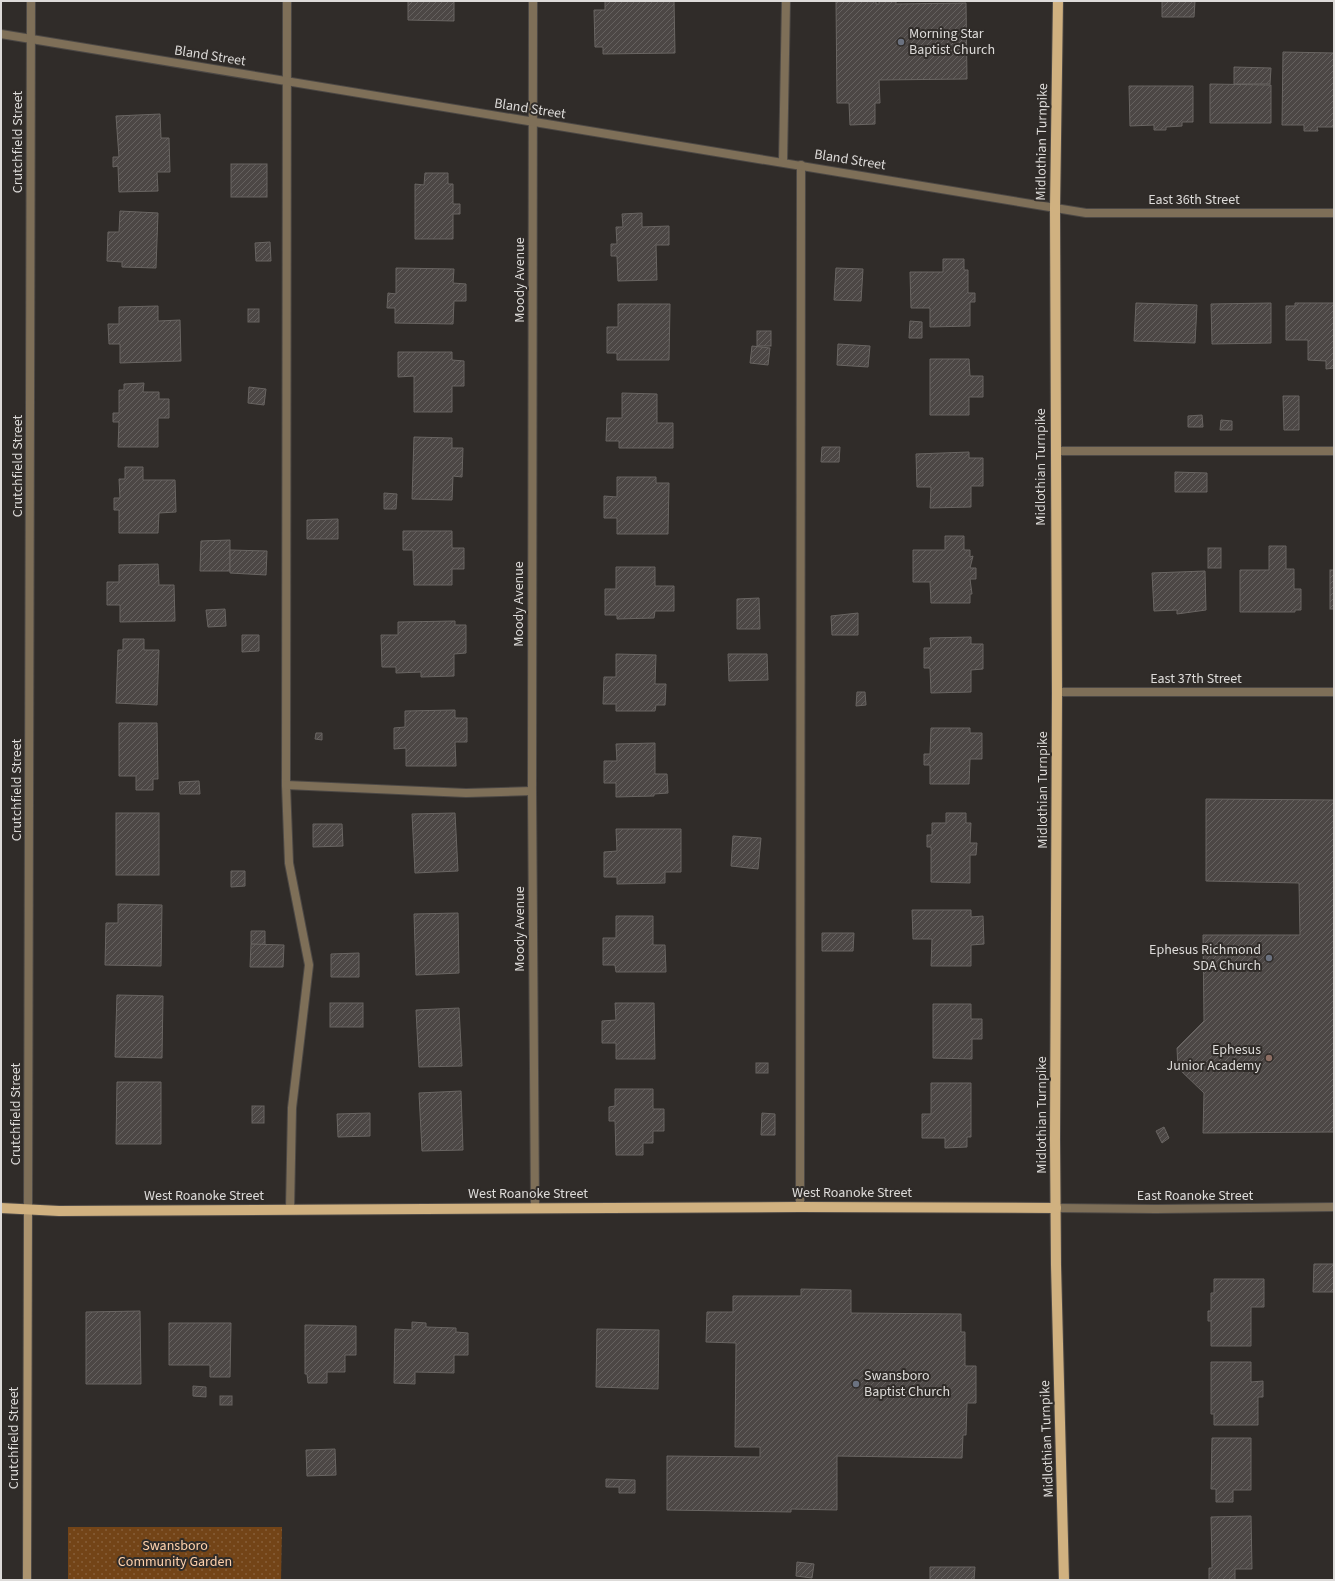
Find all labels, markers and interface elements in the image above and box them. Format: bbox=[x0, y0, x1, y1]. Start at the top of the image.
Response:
place label: Morning Star Baptist Church bbox=[909, 24, 995, 60]
marker: Morning Star Baptist Church bbox=[896, 37, 906, 47]
street label: Bland Street bbox=[173, 40, 247, 72]
street label: Midlothian Turnpike bbox=[1031, 83, 1053, 201]
street label: Crutchfield Street bbox=[8, 90, 28, 193]
street label: Bland Street bbox=[493, 93, 567, 125]
street label: Bland Street bbox=[813, 144, 887, 176]
street label: East 36th Street bbox=[1148, 190, 1240, 210]
street label: Moody Avenue bbox=[510, 237, 530, 323]
street label: Midlothian Turnpike bbox=[1031, 408, 1051, 526]
street label: Crutchfield Street bbox=[8, 414, 28, 517]
street label: Moody Avenue bbox=[509, 561, 529, 647]
street label: East 37th Street bbox=[1150, 669, 1242, 689]
street label: Midlothian Turnpike bbox=[1033, 731, 1053, 849]
street label: Crutchfield Street bbox=[7, 738, 27, 841]
street label: Moody Avenue bbox=[510, 886, 530, 972]
place label: Ephesus Richmond SDA Church bbox=[1149, 940, 1261, 976]
marker: Ephesus Richmond SDA Church bbox=[1264, 953, 1274, 963]
place label: Ephesus Junior Academy bbox=[1167, 1040, 1261, 1076]
marker: Ephesus Junior Academy bbox=[1264, 1053, 1274, 1063]
street label: Midlothian Turnpike bbox=[1032, 1056, 1052, 1174]
street label: Crutchfield Street bbox=[6, 1062, 26, 1165]
street label: West Roanoke Street bbox=[792, 1183, 912, 1203]
street label: West Roanoke Street bbox=[468, 1184, 588, 1204]
street label: West Roanoke Street bbox=[144, 1186, 264, 1206]
street label: East Roanoke Street bbox=[1137, 1186, 1254, 1206]
place label: Swansboro Baptist Church bbox=[864, 1366, 950, 1402]
marker: Swansboro Baptist Church bbox=[851, 1379, 861, 1389]
street label: Midlothian Turnpike bbox=[1035, 1380, 1059, 1498]
street label: Crutchfield Street bbox=[4, 1386, 24, 1489]
park label: Swansboro Community Garden bbox=[118, 1536, 232, 1572]

